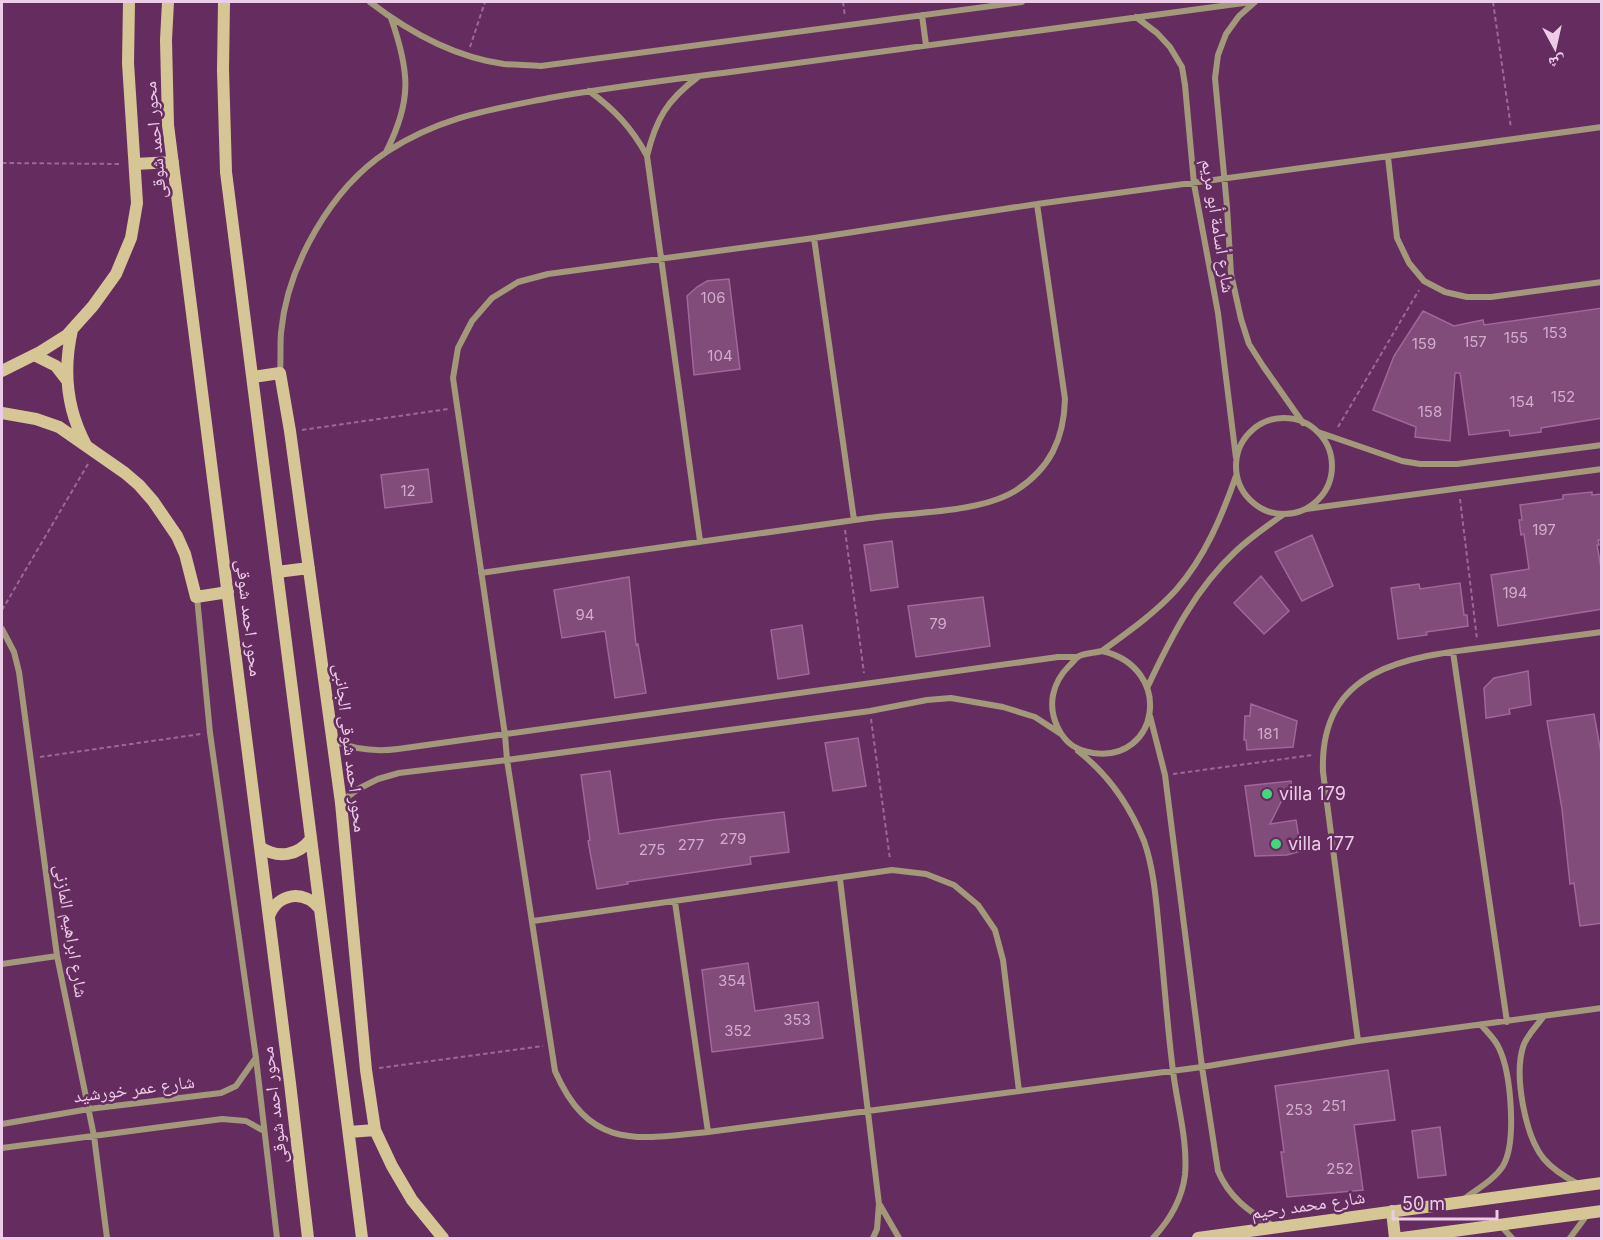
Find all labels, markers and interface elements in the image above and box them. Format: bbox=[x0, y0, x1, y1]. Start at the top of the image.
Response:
north arrow bbox=[1525, 18, 1585, 78]
text: ش bbox=[1547, 52, 1567, 74]
street label: محور احمد شوقى bbox=[139, 80, 171, 200]
street label: شارع أسامة أبو مريم bbox=[1196, 157, 1239, 295]
house number: 106 bbox=[701, 288, 725, 307]
house number: 153 bbox=[1543, 323, 1567, 342]
house number: 155 bbox=[1504, 328, 1528, 347]
house number: 157 bbox=[1463, 332, 1487, 351]
house number: 159 bbox=[1412, 334, 1436, 353]
house number: 104 bbox=[707, 346, 733, 365]
house number: 152 bbox=[1551, 387, 1575, 406]
house number: 154 bbox=[1510, 392, 1534, 411]
house number: 158 bbox=[1418, 402, 1442, 421]
house number: 12 bbox=[400, 481, 416, 500]
house number: 197 bbox=[1532, 520, 1556, 539]
street label: محور احمد شوقى bbox=[231, 558, 267, 678]
house number: 194 bbox=[1502, 583, 1528, 602]
house number: 94 bbox=[576, 605, 595, 624]
house number: 79 bbox=[929, 614, 947, 633]
street label: محور احمد شوقى الجانبى bbox=[329, 662, 371, 834]
house number: 181 bbox=[1257, 724, 1279, 743]
place label: villa 179 bbox=[1279, 783, 1346, 804]
marker: villa 179 bbox=[1260, 787, 1274, 801]
house number: 279 bbox=[720, 829, 746, 848]
place label: villa 177 bbox=[1288, 833, 1354, 854]
house number: 277 bbox=[678, 835, 704, 854]
marker: villa 177 bbox=[1269, 837, 1283, 851]
house number: 275 bbox=[639, 840, 665, 859]
street label: شارع ابراهيم المازنى bbox=[49, 863, 92, 999]
house number: 354 bbox=[718, 971, 746, 990]
house number: 353 bbox=[783, 1010, 811, 1029]
house number: 352 bbox=[724, 1021, 752, 1040]
street label: محور احمد شوقى bbox=[256, 1045, 292, 1165]
street label: شارع عمر خورشيد bbox=[72, 1071, 196, 1107]
house number: 251 bbox=[1322, 1096, 1346, 1115]
house number: 253 bbox=[1285, 1100, 1313, 1119]
house number: 252 bbox=[1326, 1159, 1354, 1178]
scale bar bbox=[1393, 1183, 1496, 1221]
street label: شارع محمد رحيم bbox=[1250, 1186, 1367, 1225]
text: 50 m bbox=[1402, 1193, 1445, 1214]

